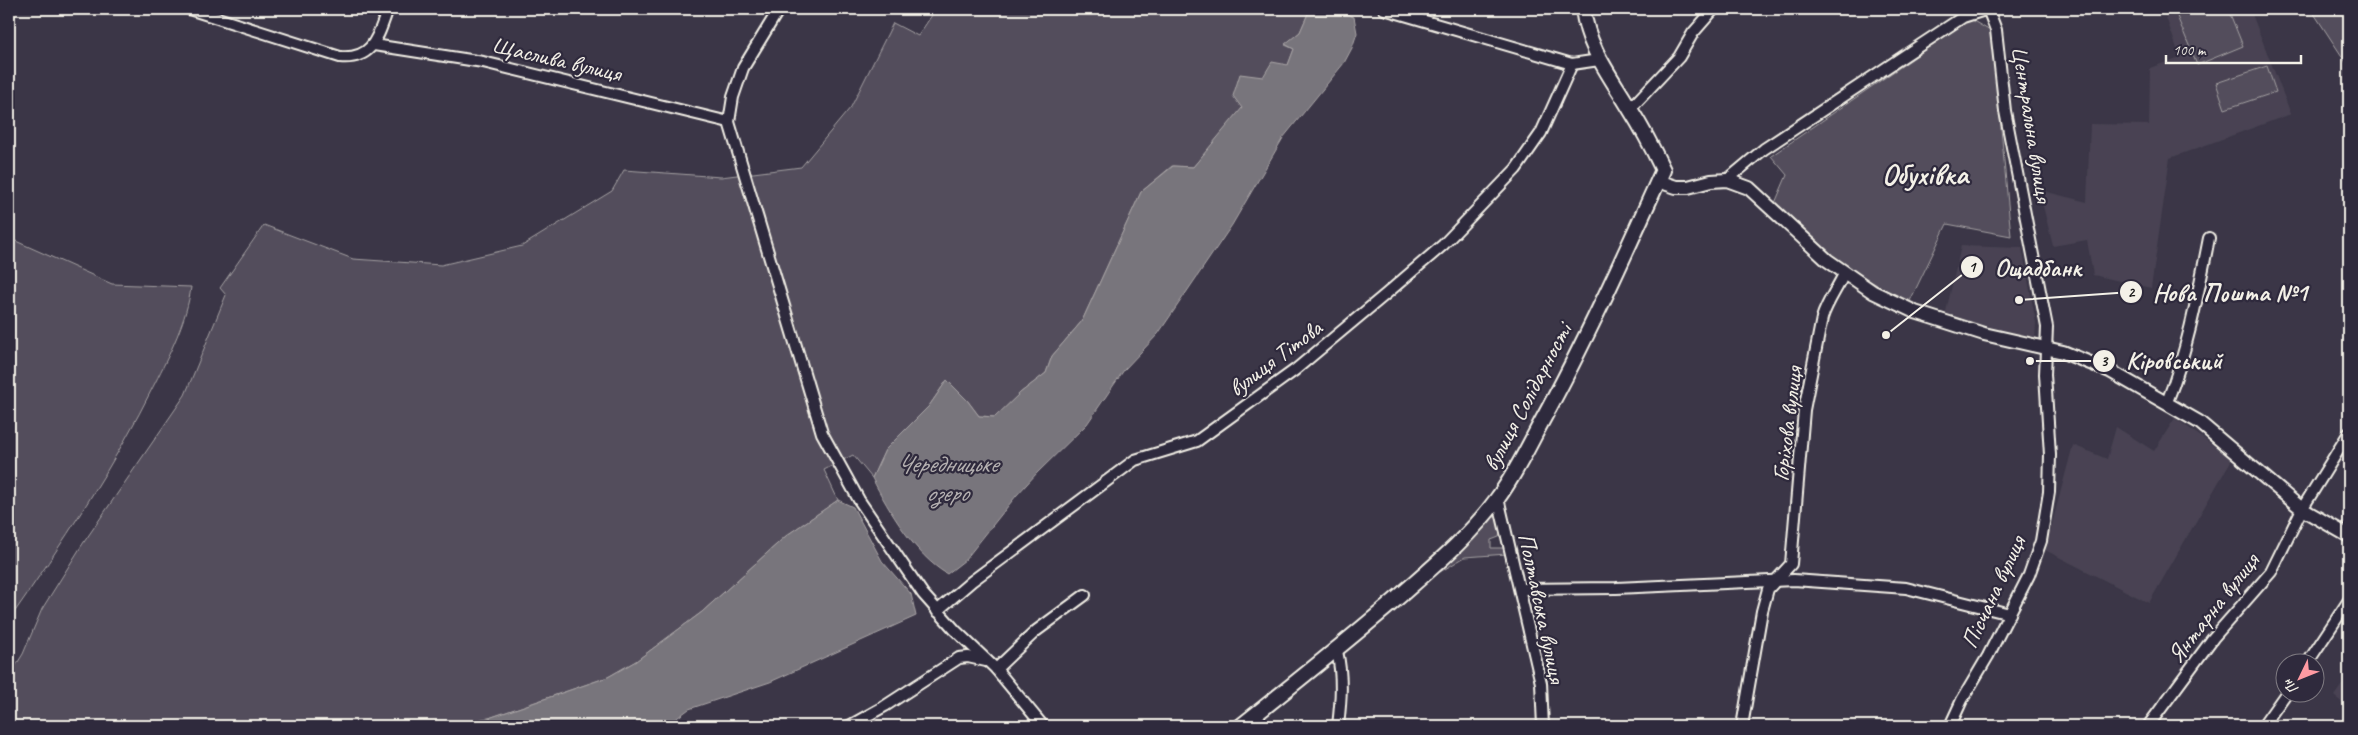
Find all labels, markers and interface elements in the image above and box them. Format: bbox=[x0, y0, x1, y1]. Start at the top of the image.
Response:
street label: Щаслива вулиця bbox=[490, 30, 626, 89]
scale bar bbox=[2166, 32, 2300, 64]
text: 100 m bbox=[2173, 41, 2207, 60]
street label: Центральна вулиця bbox=[2005, 44, 2059, 206]
district label: Обухівка bbox=[1882, 156, 1970, 193]
callout: Ощадбанк bbox=[1959, 247, 2091, 287]
text: Ощадбанк bbox=[1995, 252, 2083, 284]
text: 1 bbox=[1969, 258, 1978, 277]
callout: Нова Пошта №1 bbox=[2118, 272, 2317, 312]
text: Нова Пошта №1 bbox=[2153, 277, 2310, 309]
text: 2 bbox=[2128, 283, 2136, 302]
street label: вулиця Тітова bbox=[1222, 312, 1329, 403]
street label: вулиця Солідарності bbox=[1476, 316, 1580, 476]
callout: Кіровський bbox=[2091, 341, 2232, 381]
text: Кіровський bbox=[2126, 345, 2225, 377]
text: 3 bbox=[2101, 352, 2109, 371]
street label: Горіхова вулиця bbox=[1765, 364, 1809, 483]
water label: Чередницьке озеро bbox=[897, 448, 1001, 509]
street label: Полтавська вулиця bbox=[1511, 530, 1573, 688]
street label: Пісчана вулиця bbox=[1954, 530, 2033, 653]
street label: Янтарна вулиця bbox=[2161, 546, 2266, 669]
north arrow bbox=[2276, 652, 2326, 702]
text: Пн bbox=[2279, 675, 2302, 698]

